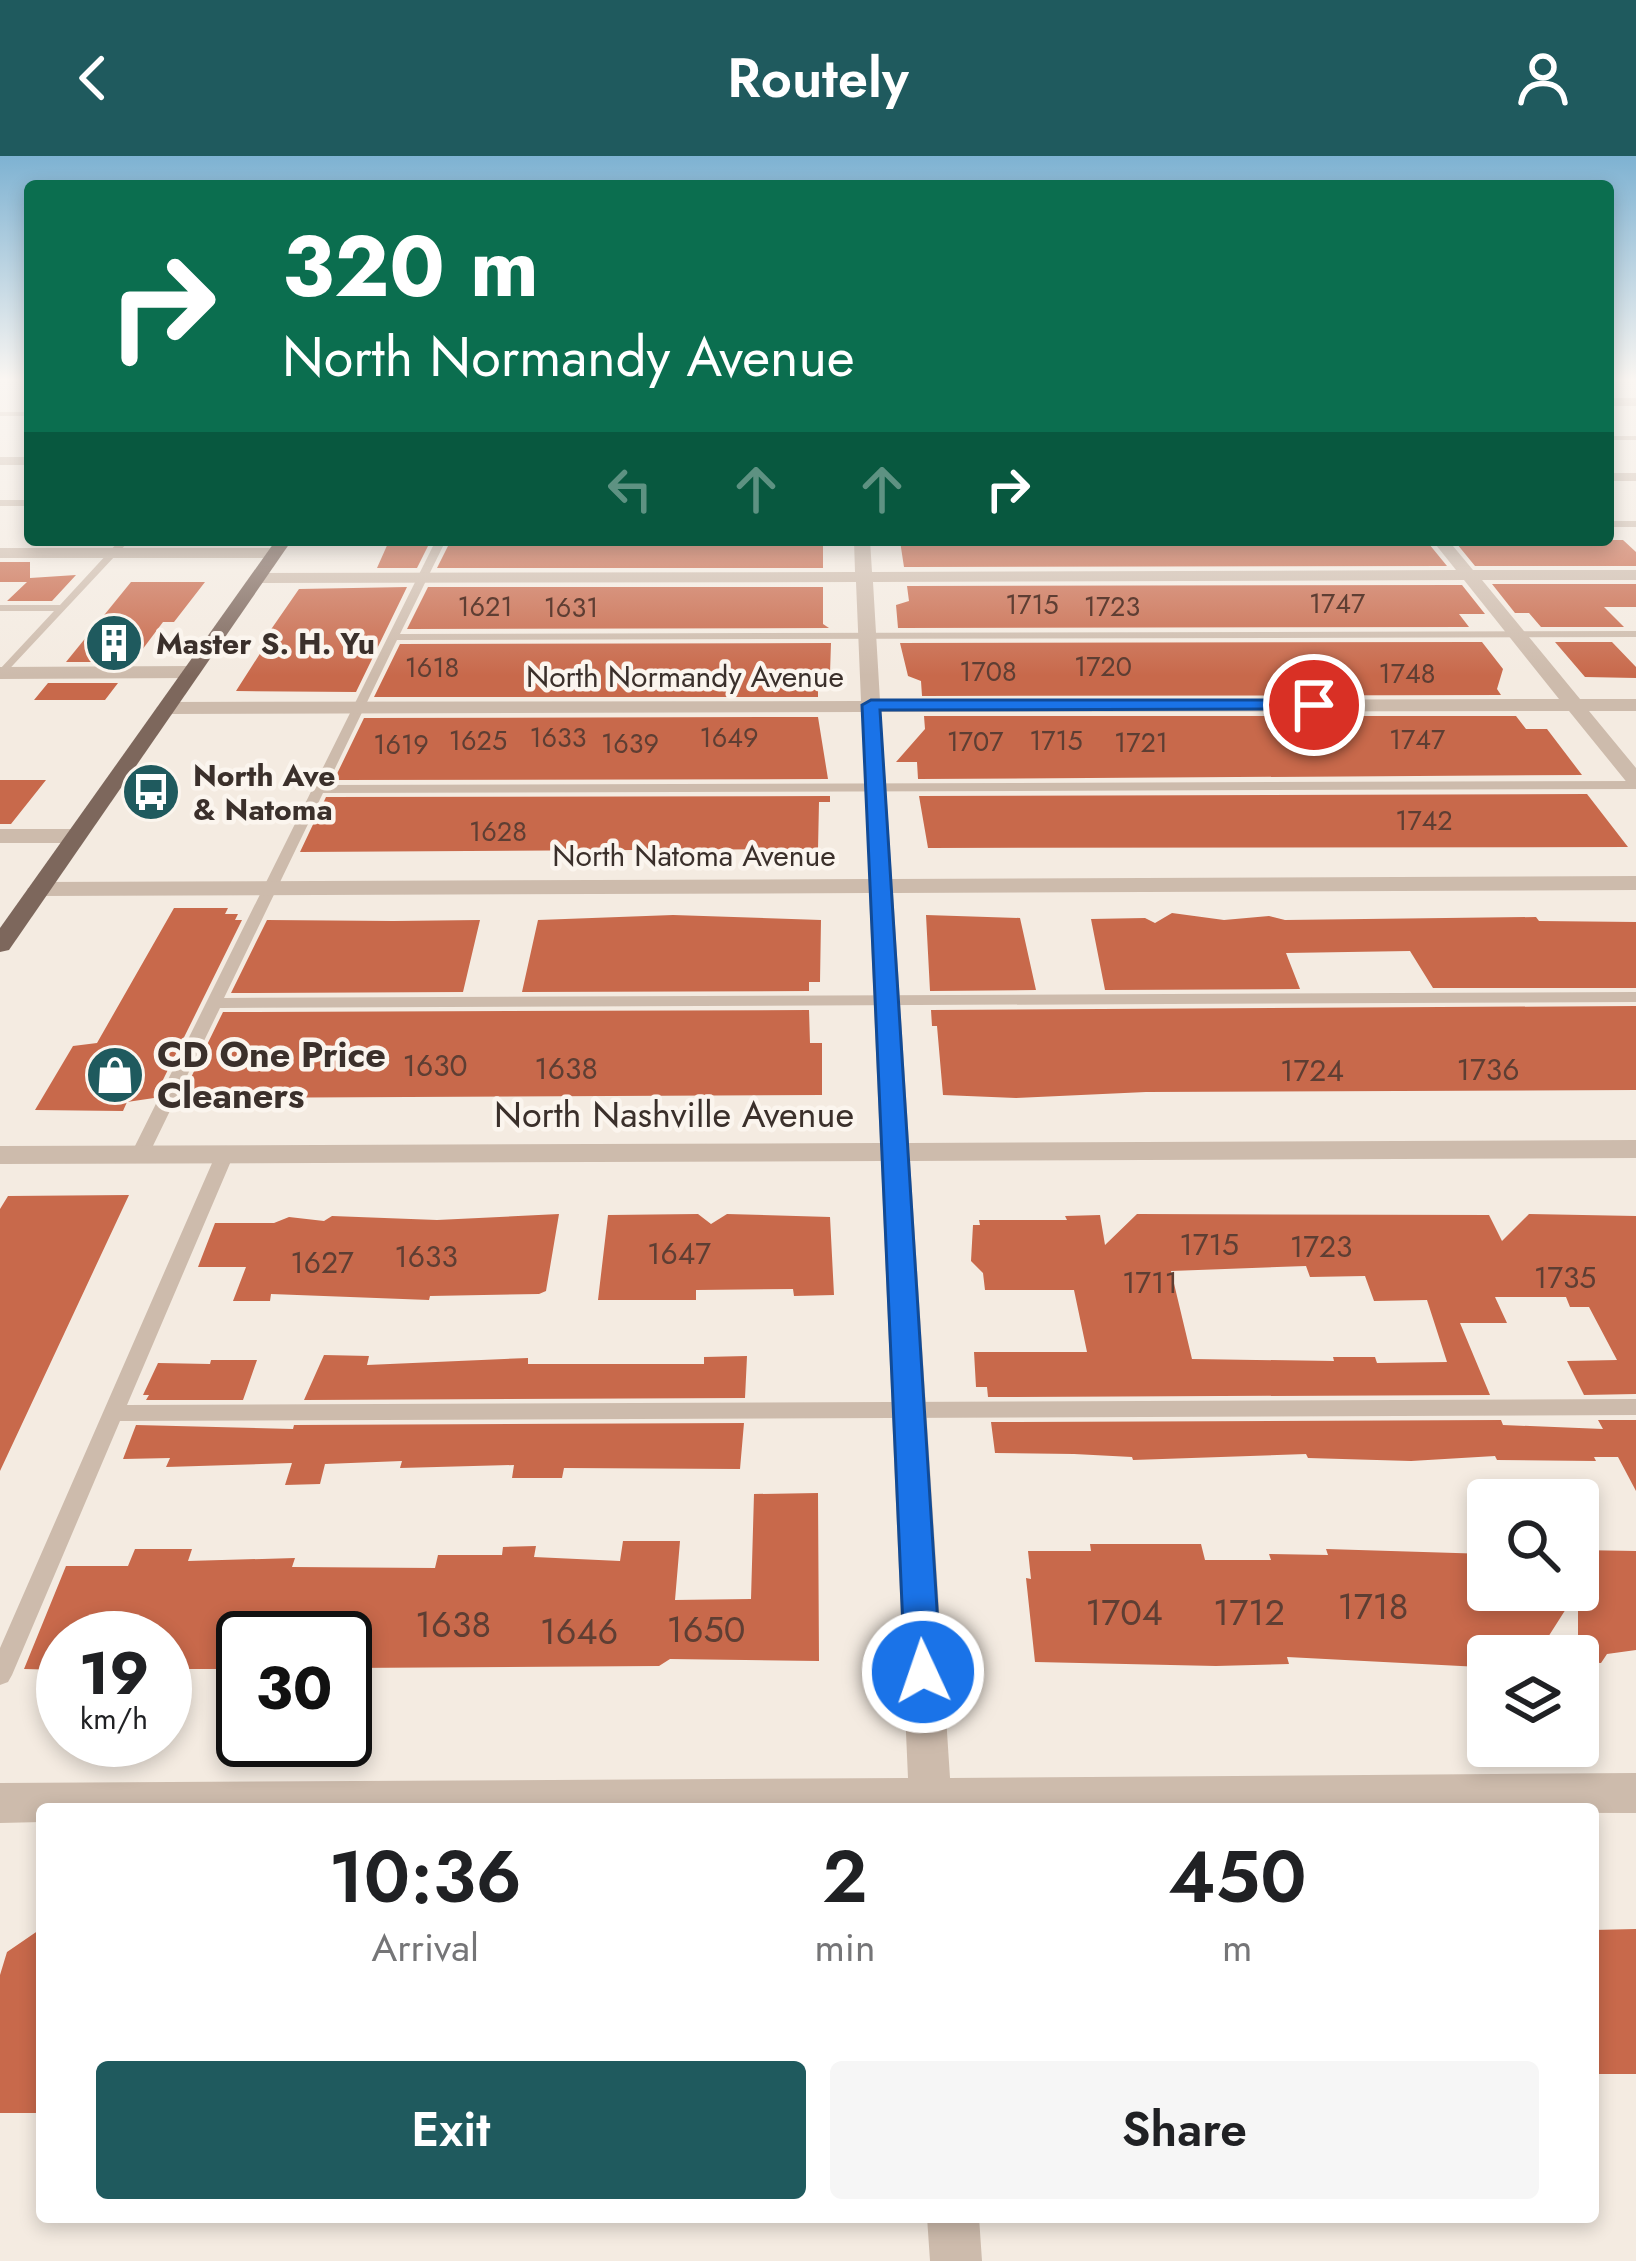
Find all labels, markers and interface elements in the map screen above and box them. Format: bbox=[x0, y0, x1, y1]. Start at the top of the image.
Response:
text: Routely bbox=[727, 39, 909, 117]
icon: back bbox=[60, 45, 126, 111]
icon: person bbox=[1510, 45, 1576, 111]
text: 320 m bbox=[282, 206, 539, 328]
icon: right bbox=[84, 228, 240, 384]
text: North Normandy Avenue bbox=[282, 318, 855, 396]
icon: left bbox=[597, 456, 663, 522]
icon: ahead bbox=[723, 456, 789, 522]
icon: ahead bbox=[849, 456, 915, 522]
icon: right bbox=[975, 456, 1041, 522]
house number: 1747 bbox=[1309, 584, 1366, 623]
house number: 1715 bbox=[1005, 585, 1059, 624]
house number: 1621 bbox=[457, 587, 513, 626]
house number: 1723 bbox=[1084, 587, 1140, 626]
house number: 1631 bbox=[544, 588, 598, 627]
building icon: Master S. H. Yu bbox=[83, 612, 145, 674]
place label: Master S. H. Yu bbox=[156, 622, 375, 665]
house number: 1720 bbox=[1074, 647, 1132, 686]
house number: 1618 bbox=[405, 648, 459, 687]
house number: 1708 bbox=[959, 652, 1017, 691]
pin bbox=[1263, 654, 1365, 756]
house number: 1748 bbox=[1379, 654, 1435, 693]
street label: North Normandy Avenue bbox=[526, 655, 844, 698]
icon: arrive bbox=[1281, 672, 1347, 738]
house number: 1633 bbox=[529, 718, 587, 757]
house number: 1649 bbox=[700, 718, 759, 757]
house number: 1747 bbox=[1389, 720, 1446, 759]
house number: 1625 bbox=[449, 721, 507, 760]
house number: 1715 bbox=[1029, 721, 1083, 760]
house number: 1707 bbox=[947, 722, 1004, 761]
house number: 1721 bbox=[1114, 723, 1168, 762]
house number: 1639 bbox=[601, 724, 659, 763]
house number: 1619 bbox=[373, 725, 429, 764]
place label: North Ave & Natoma bbox=[193, 754, 336, 831]
bus stop icon: North Ave & Natoma bbox=[120, 761, 182, 823]
house number: 1742 bbox=[1395, 801, 1453, 840]
house number: 1628 bbox=[469, 812, 527, 851]
street label: North Natoma Avenue bbox=[552, 834, 836, 877]
place label: CD One Price Cleaners bbox=[157, 1028, 386, 1121]
shop icon: CD One Price Cleaners bbox=[84, 1044, 146, 1106]
house number: 1630 bbox=[402, 1044, 468, 1087]
house number: 1638 bbox=[534, 1047, 598, 1090]
house number: 1736 bbox=[1457, 1048, 1519, 1091]
house number: 1724 bbox=[1280, 1049, 1344, 1092]
street label: North Nashville Avenue bbox=[494, 1088, 854, 1140]
house number: 1715 bbox=[1179, 1223, 1239, 1266]
house number: 1723 bbox=[1290, 1225, 1352, 1268]
house number: 1647 bbox=[647, 1232, 711, 1275]
house number: 1633 bbox=[394, 1235, 458, 1278]
house number: 1627 bbox=[290, 1241, 354, 1284]
house number: 1735 bbox=[1534, 1256, 1596, 1299]
house number: 1711 bbox=[1122, 1261, 1178, 1304]
map controls bbox=[1467, 1479, 1599, 1767]
button: search bbox=[1467, 1479, 1599, 1611]
house number: 1718 bbox=[1338, 1580, 1408, 1632]
house number: 1704 bbox=[1085, 1586, 1163, 1638]
house number: 1712 bbox=[1213, 1586, 1285, 1638]
house number: 1638 bbox=[415, 1598, 491, 1650]
house number: 1650 bbox=[667, 1603, 745, 1655]
house number: 1646 bbox=[540, 1605, 618, 1657]
position arrow bbox=[860, 1609, 986, 1735]
speed limit sign: 30 bbox=[216, 1611, 372, 1767]
text: 19 bbox=[79, 1630, 149, 1717]
button: layers bbox=[1467, 1635, 1599, 1767]
text: km/h bbox=[80, 1697, 148, 1740]
text: 10:36 bbox=[328, 1825, 522, 1929]
text: 2 bbox=[822, 1825, 868, 1929]
text: 450 bbox=[1168, 1825, 1307, 1929]
text: Arrival bbox=[371, 1919, 479, 1976]
text: min bbox=[814, 1919, 875, 1976]
text: m bbox=[1222, 1919, 1252, 1976]
button: Exit bbox=[96, 2061, 806, 2199]
button: Share bbox=[830, 2061, 1539, 2199]

